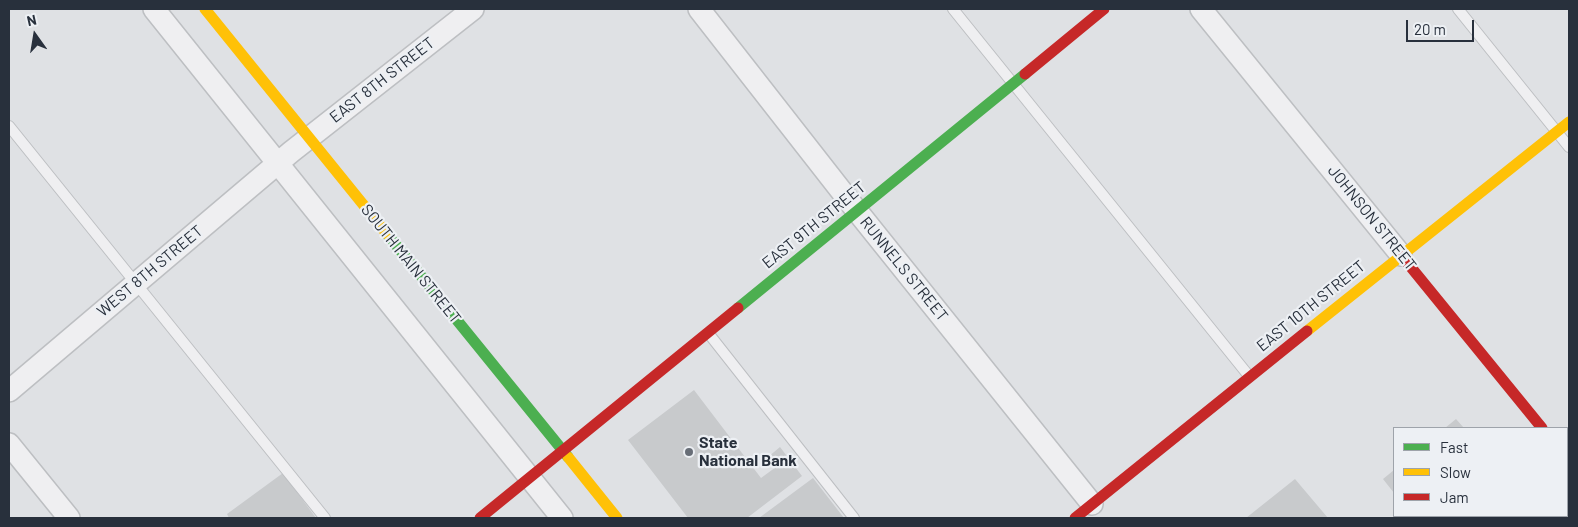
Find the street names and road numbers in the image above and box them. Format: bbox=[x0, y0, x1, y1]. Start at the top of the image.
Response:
street label: EAST 8TH STREET bbox=[326, 33, 438, 127]
street label: JOHNSON STREET bbox=[1324, 161, 1420, 275]
street label: EAST 9TH STREET bbox=[758, 177, 870, 273]
street label: SOUTH MAIN STREET bbox=[357, 200, 465, 328]
street label: RUNNELS STREET bbox=[856, 213, 952, 325]
street label: WEST 8TH STREET bbox=[93, 221, 207, 321]
street label: EAST 10TH STREET bbox=[1253, 256, 1369, 356]

